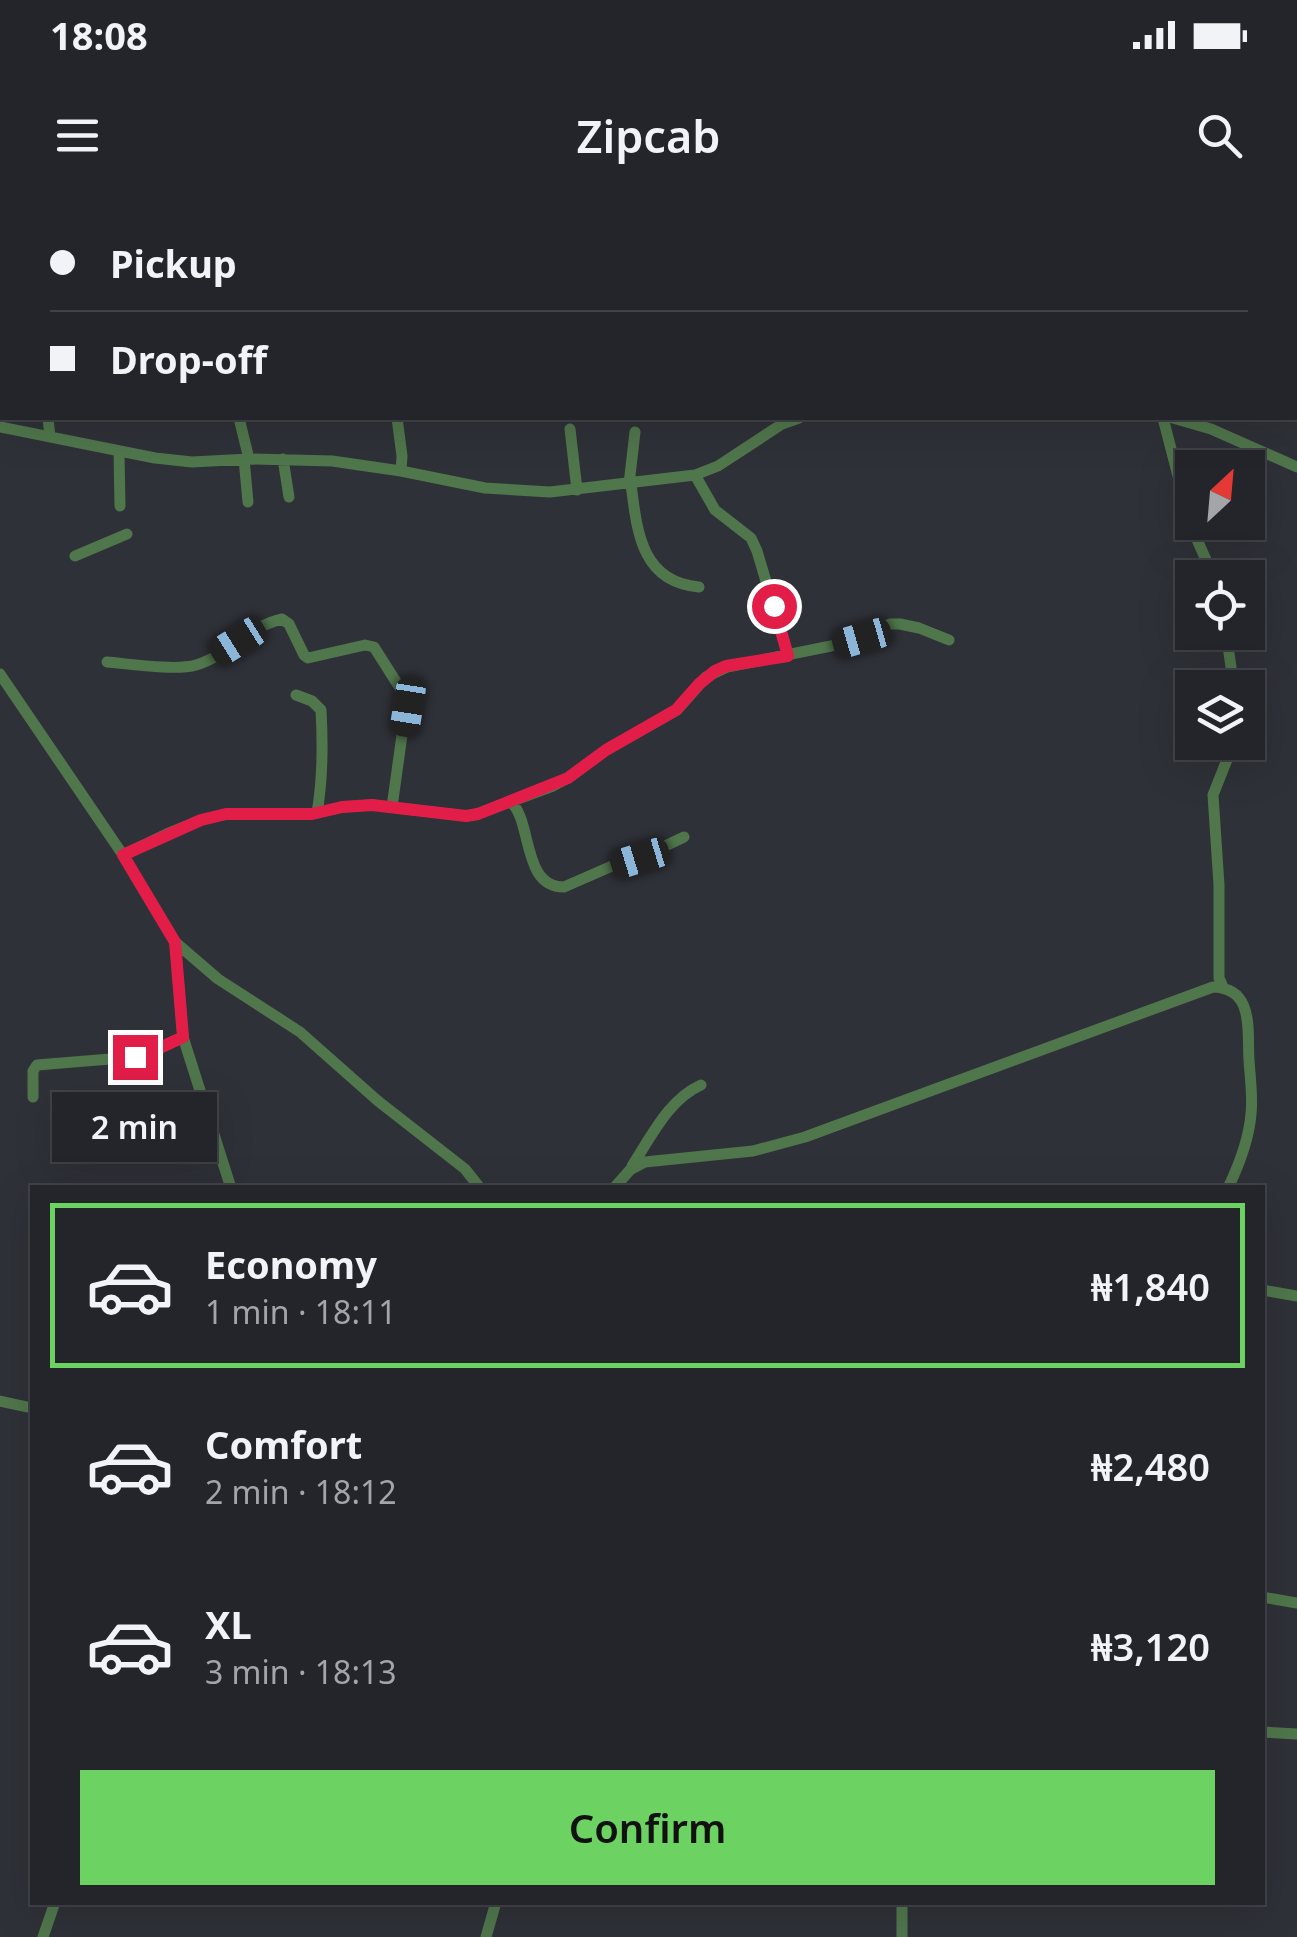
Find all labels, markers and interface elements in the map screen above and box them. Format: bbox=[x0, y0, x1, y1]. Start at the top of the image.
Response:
text: 18:08 bbox=[50, 9, 148, 61]
text: Zipcab bbox=[577, 105, 720, 166]
icon: menu bbox=[50, 108, 105, 163]
icon: search bbox=[1192, 108, 1247, 163]
text: Pickup bbox=[110, 237, 237, 289]
text: Drop-off bbox=[110, 333, 267, 385]
north arrow bbox=[1175, 450, 1265, 540]
map controls bbox=[1175, 450, 1265, 760]
button: locate bbox=[1175, 560, 1265, 650]
route start bbox=[752, 584, 797, 629]
car bbox=[205, 612, 271, 670]
car bbox=[829, 615, 895, 661]
button: layers bbox=[1175, 670, 1265, 760]
car bbox=[388, 675, 428, 739]
car bbox=[607, 835, 673, 881]
route end bbox=[113, 1035, 158, 1080]
callout: 2 min bbox=[52, 1092, 218, 1162]
text: 2 min bbox=[91, 1105, 178, 1148]
text: Economy bbox=[205, 1238, 377, 1290]
icon: car bbox=[85, 1241, 175, 1331]
text: ₦1,840 bbox=[1091, 1260, 1210, 1312]
text: 1 min · 18:11 bbox=[205, 1290, 397, 1333]
text: Comfort bbox=[205, 1418, 362, 1470]
icon: car bbox=[85, 1421, 175, 1511]
text: ₦2,480 bbox=[1091, 1440, 1210, 1492]
text: 2 min · 18:12 bbox=[205, 1470, 397, 1513]
text: XL bbox=[205, 1598, 252, 1650]
icon: car bbox=[85, 1601, 175, 1691]
text: ₦3,120 bbox=[1091, 1620, 1210, 1672]
text: 3 min · 18:13 bbox=[205, 1650, 397, 1693]
button: Confirm bbox=[80, 1770, 1215, 1885]

